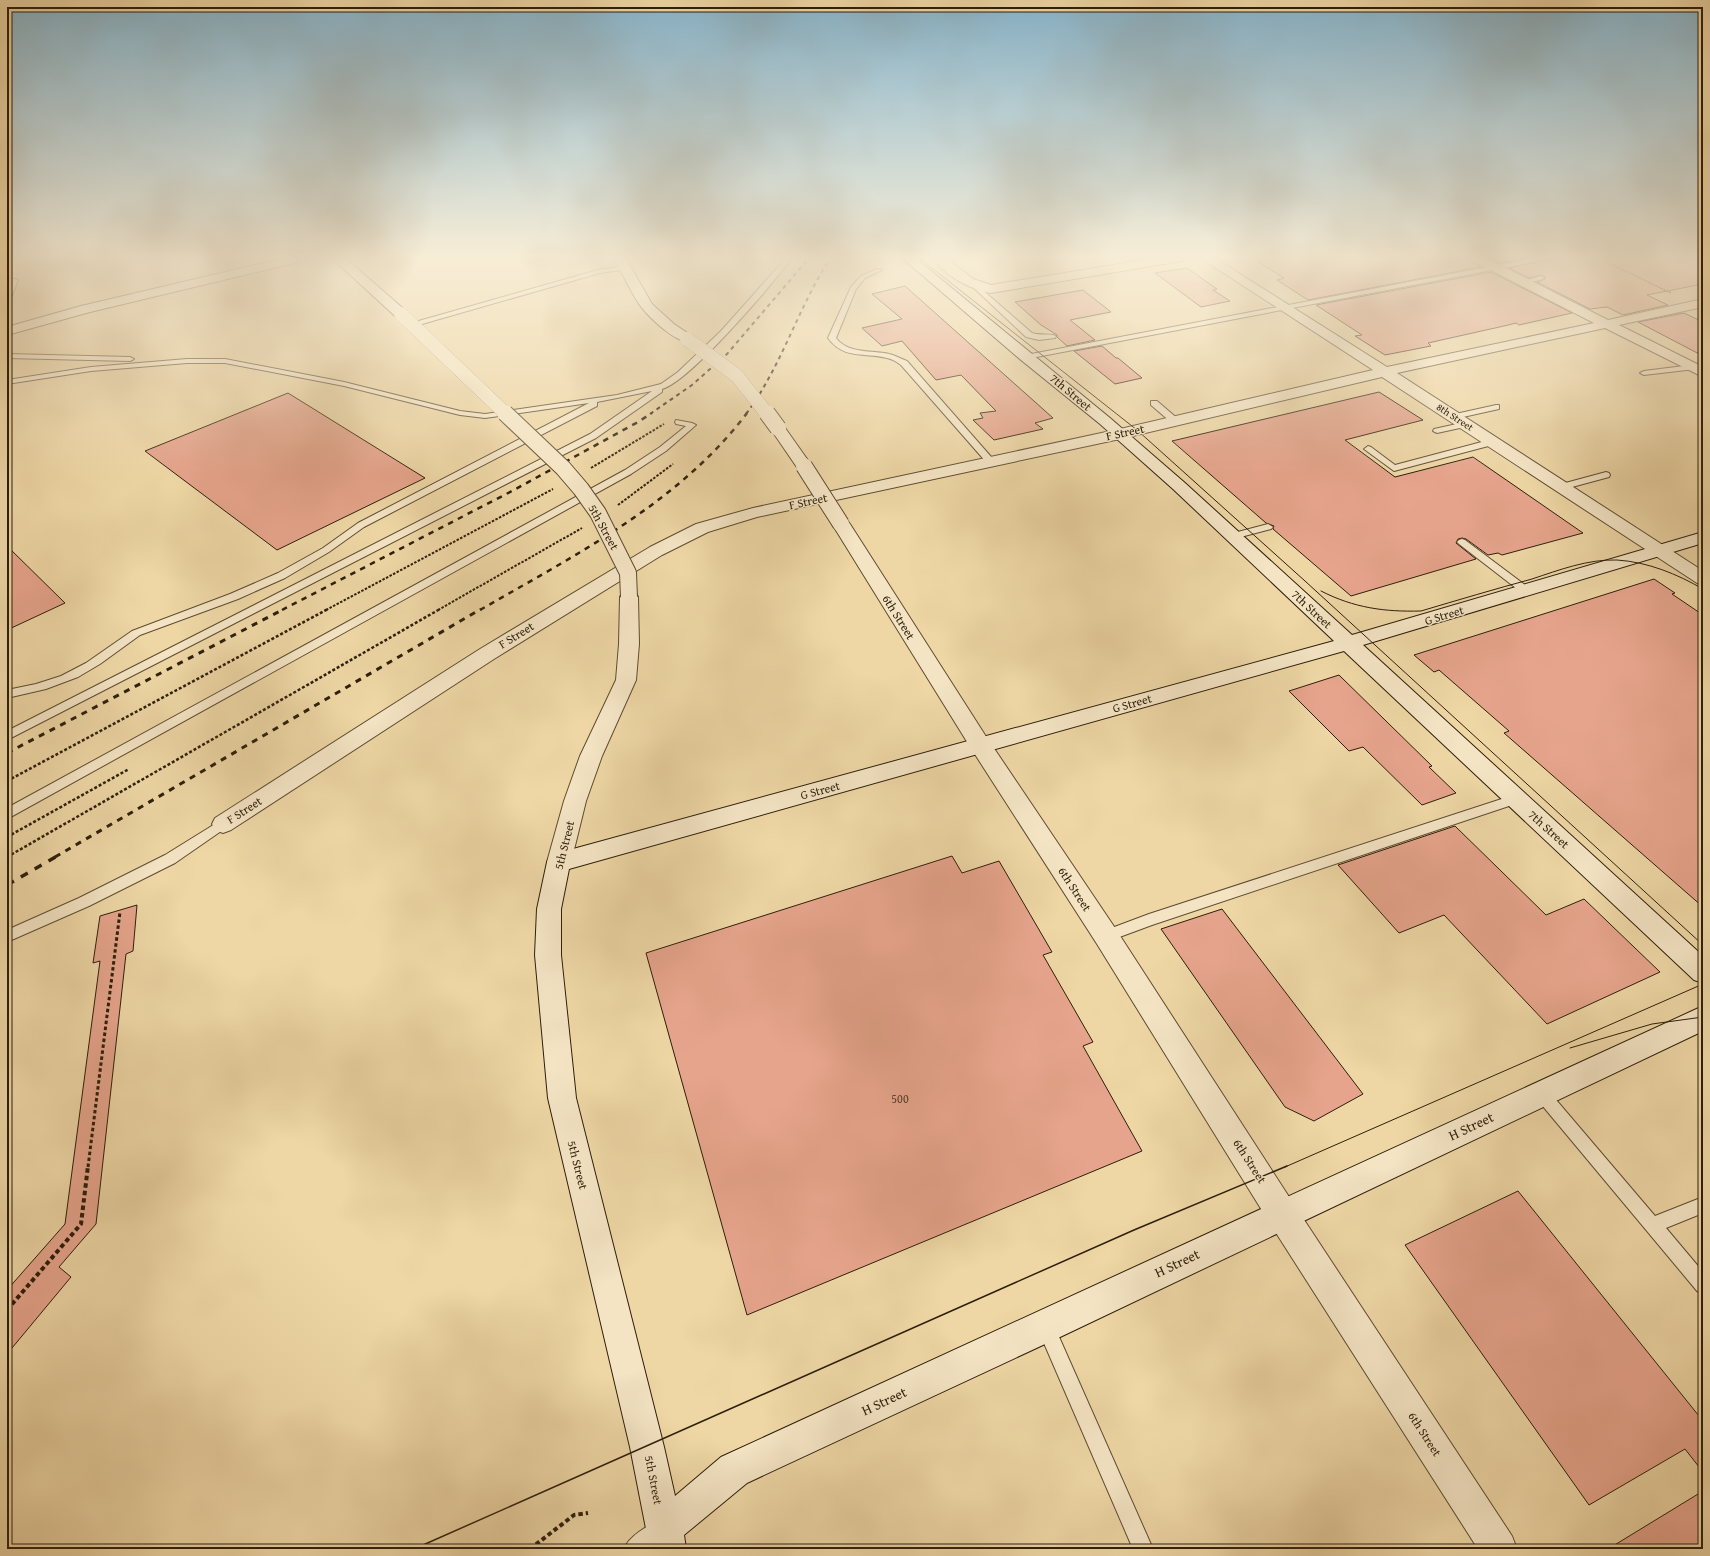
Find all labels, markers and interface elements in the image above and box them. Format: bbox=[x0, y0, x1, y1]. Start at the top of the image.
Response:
street label: 7th Street bbox=[1046, 369, 1096, 415]
street label: 8th Street bbox=[1434, 399, 1477, 435]
street label: F Street bbox=[1104, 419, 1147, 444]
street label: F Street bbox=[787, 488, 830, 513]
street label: 5th Street bbox=[585, 501, 624, 554]
street label: 7th Street bbox=[1288, 586, 1337, 633]
street label: 6th Street bbox=[879, 591, 920, 643]
street label: G Street bbox=[1422, 601, 1466, 629]
street label: F Street bbox=[495, 617, 538, 653]
street label: G Street bbox=[1110, 689, 1154, 717]
street label: G Street bbox=[798, 776, 842, 803]
street label: F Street bbox=[223, 792, 266, 828]
street label: 7th Street bbox=[1525, 806, 1574, 852]
street label: 5th Street bbox=[550, 818, 578, 871]
street label: 6th Street bbox=[1054, 864, 1096, 915]
house number: 500 bbox=[891, 1090, 909, 1107]
street label: H Street bbox=[1445, 1107, 1497, 1145]
street label: 6th Street bbox=[1229, 1136, 1271, 1187]
street label: 5th Street bbox=[564, 1139, 592, 1192]
street label: H Street bbox=[1151, 1244, 1203, 1282]
street label: H Street bbox=[858, 1382, 910, 1420]
street label: 6th Street bbox=[1404, 1409, 1446, 1460]
street label: 5th Street bbox=[641, 1454, 667, 1507]

